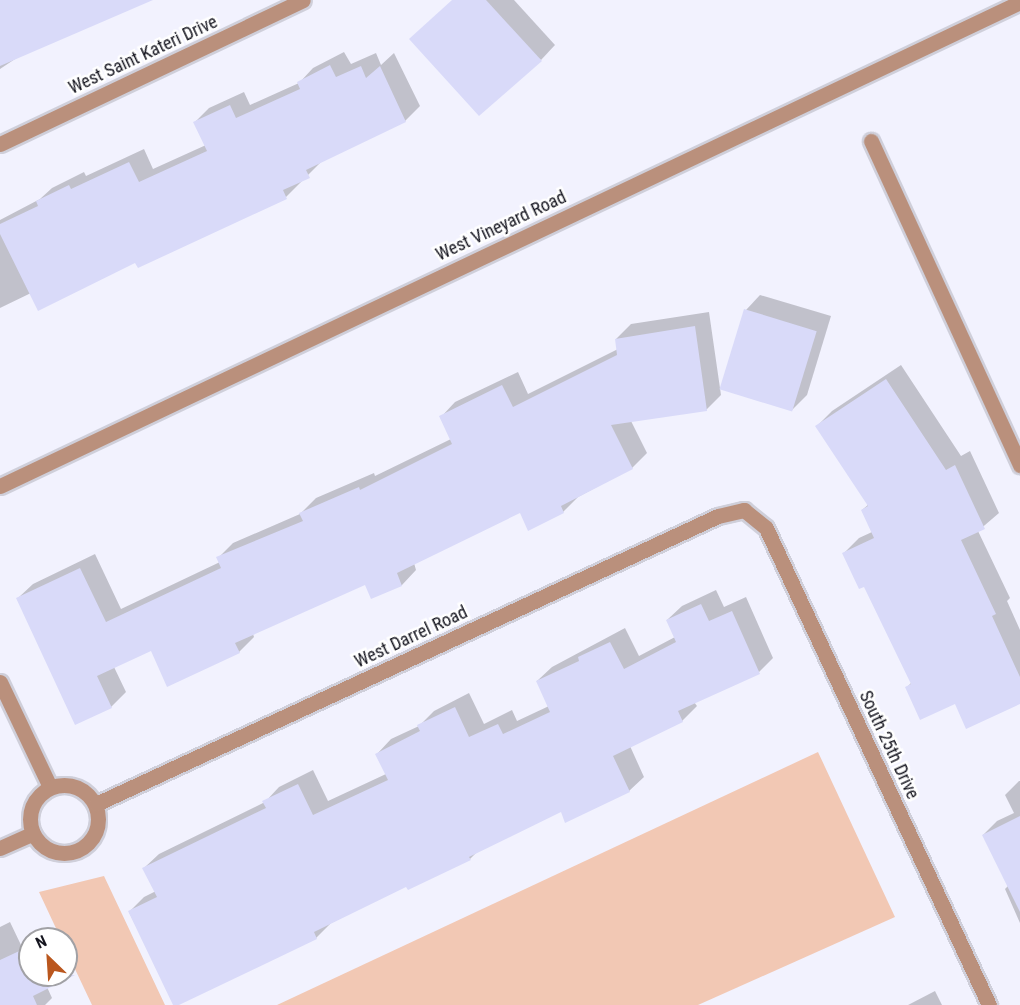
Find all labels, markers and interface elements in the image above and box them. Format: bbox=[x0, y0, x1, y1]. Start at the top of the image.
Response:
street label: West Saint Kateri Drive bbox=[65, 11, 221, 99]
street label: West Vineyard Road bbox=[432, 186, 570, 266]
street label: West Darrel Road bbox=[351, 601, 471, 673]
street label: South 25th Drive bbox=[854, 687, 924, 803]
north arrow bbox=[18, 927, 78, 987]
text: N bbox=[33, 931, 49, 953]

